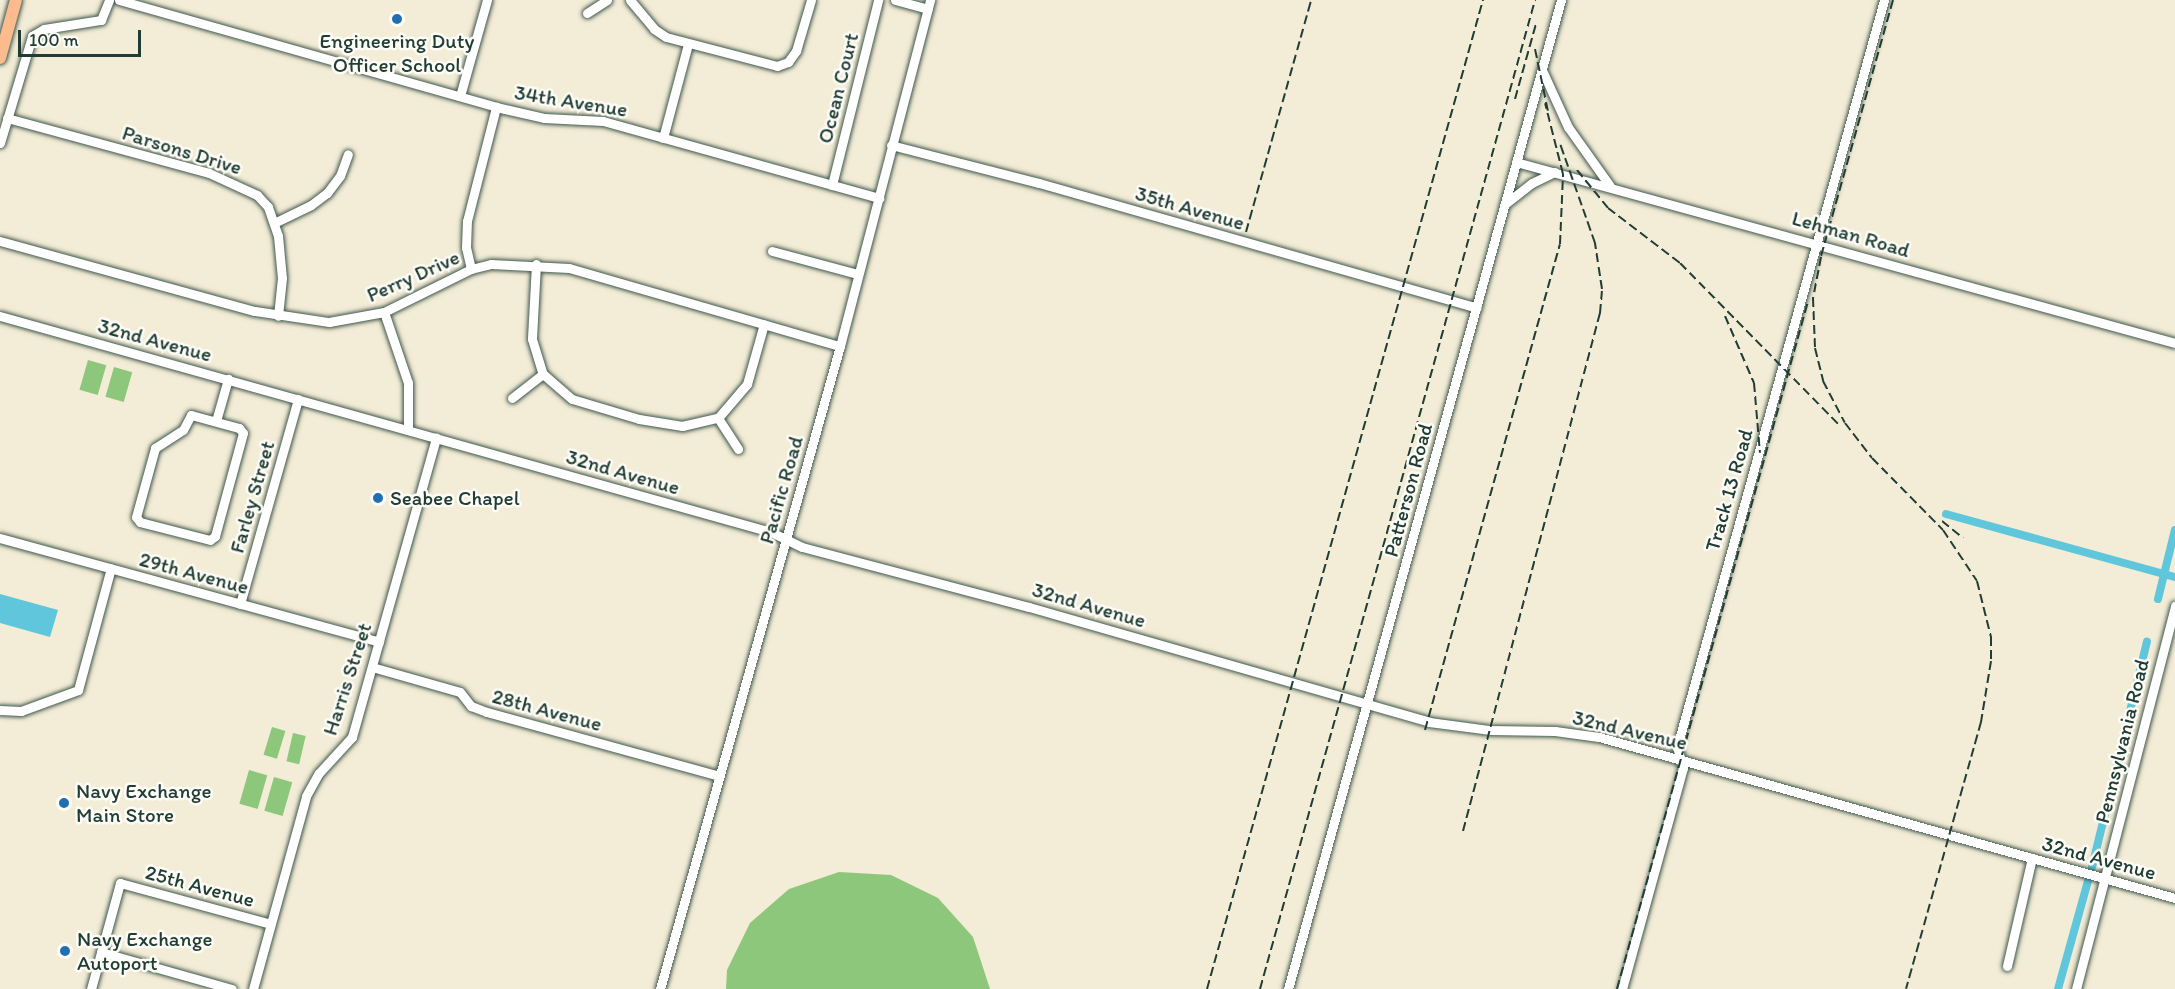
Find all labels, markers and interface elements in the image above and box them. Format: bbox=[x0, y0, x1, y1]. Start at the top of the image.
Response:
marker: Engineering Duty Officer School bbox=[390, 12, 404, 26]
scale bar bbox=[21, 18, 144, 56]
place label: Engineering Duty Officer School bbox=[319, 28, 475, 78]
text: 100 m bbox=[29, 29, 79, 51]
street label: Ocean Court bbox=[812, 30, 864, 146]
street label: 34th Avenue bbox=[513, 80, 629, 122]
street label: Parsons Drive bbox=[119, 120, 245, 180]
street label: 35th Avenue bbox=[1133, 181, 1247, 235]
street label: Lehman Road bbox=[1789, 205, 1913, 263]
street label: Perry Drive bbox=[362, 244, 464, 308]
street label: 32nd Avenue bbox=[96, 313, 214, 367]
street label: Patterson Road bbox=[1378, 420, 1438, 560]
street label: Track 13 Road bbox=[1700, 426, 1758, 554]
street label: Pacific Road bbox=[754, 433, 808, 547]
street label: Farley Street bbox=[224, 438, 280, 556]
street label: 32nd Avenue bbox=[564, 444, 682, 500]
place label: Seabee Chapel bbox=[390, 485, 520, 511]
marker: Seabee Chapel bbox=[371, 491, 385, 505]
street label: 29th Avenue bbox=[137, 546, 251, 600]
street label: 32nd Avenue bbox=[1030, 577, 1148, 633]
street label: Harris Street bbox=[317, 620, 377, 738]
street label: Pennsylvania Road bbox=[2089, 656, 2155, 826]
street label: 28th Avenue bbox=[490, 683, 604, 737]
street label: 32nd Avenue bbox=[1571, 705, 1689, 755]
place label: Navy Exchange Main Store bbox=[76, 778, 211, 828]
marker: Navy Exchange Main Store bbox=[57, 796, 71, 810]
street label: 32nd Avenue bbox=[2040, 831, 2158, 885]
street label: 25th Avenue bbox=[143, 859, 257, 913]
place label: Navy Exchange Autoport bbox=[77, 926, 212, 976]
marker: Navy Exchange Autoport bbox=[58, 944, 72, 958]

